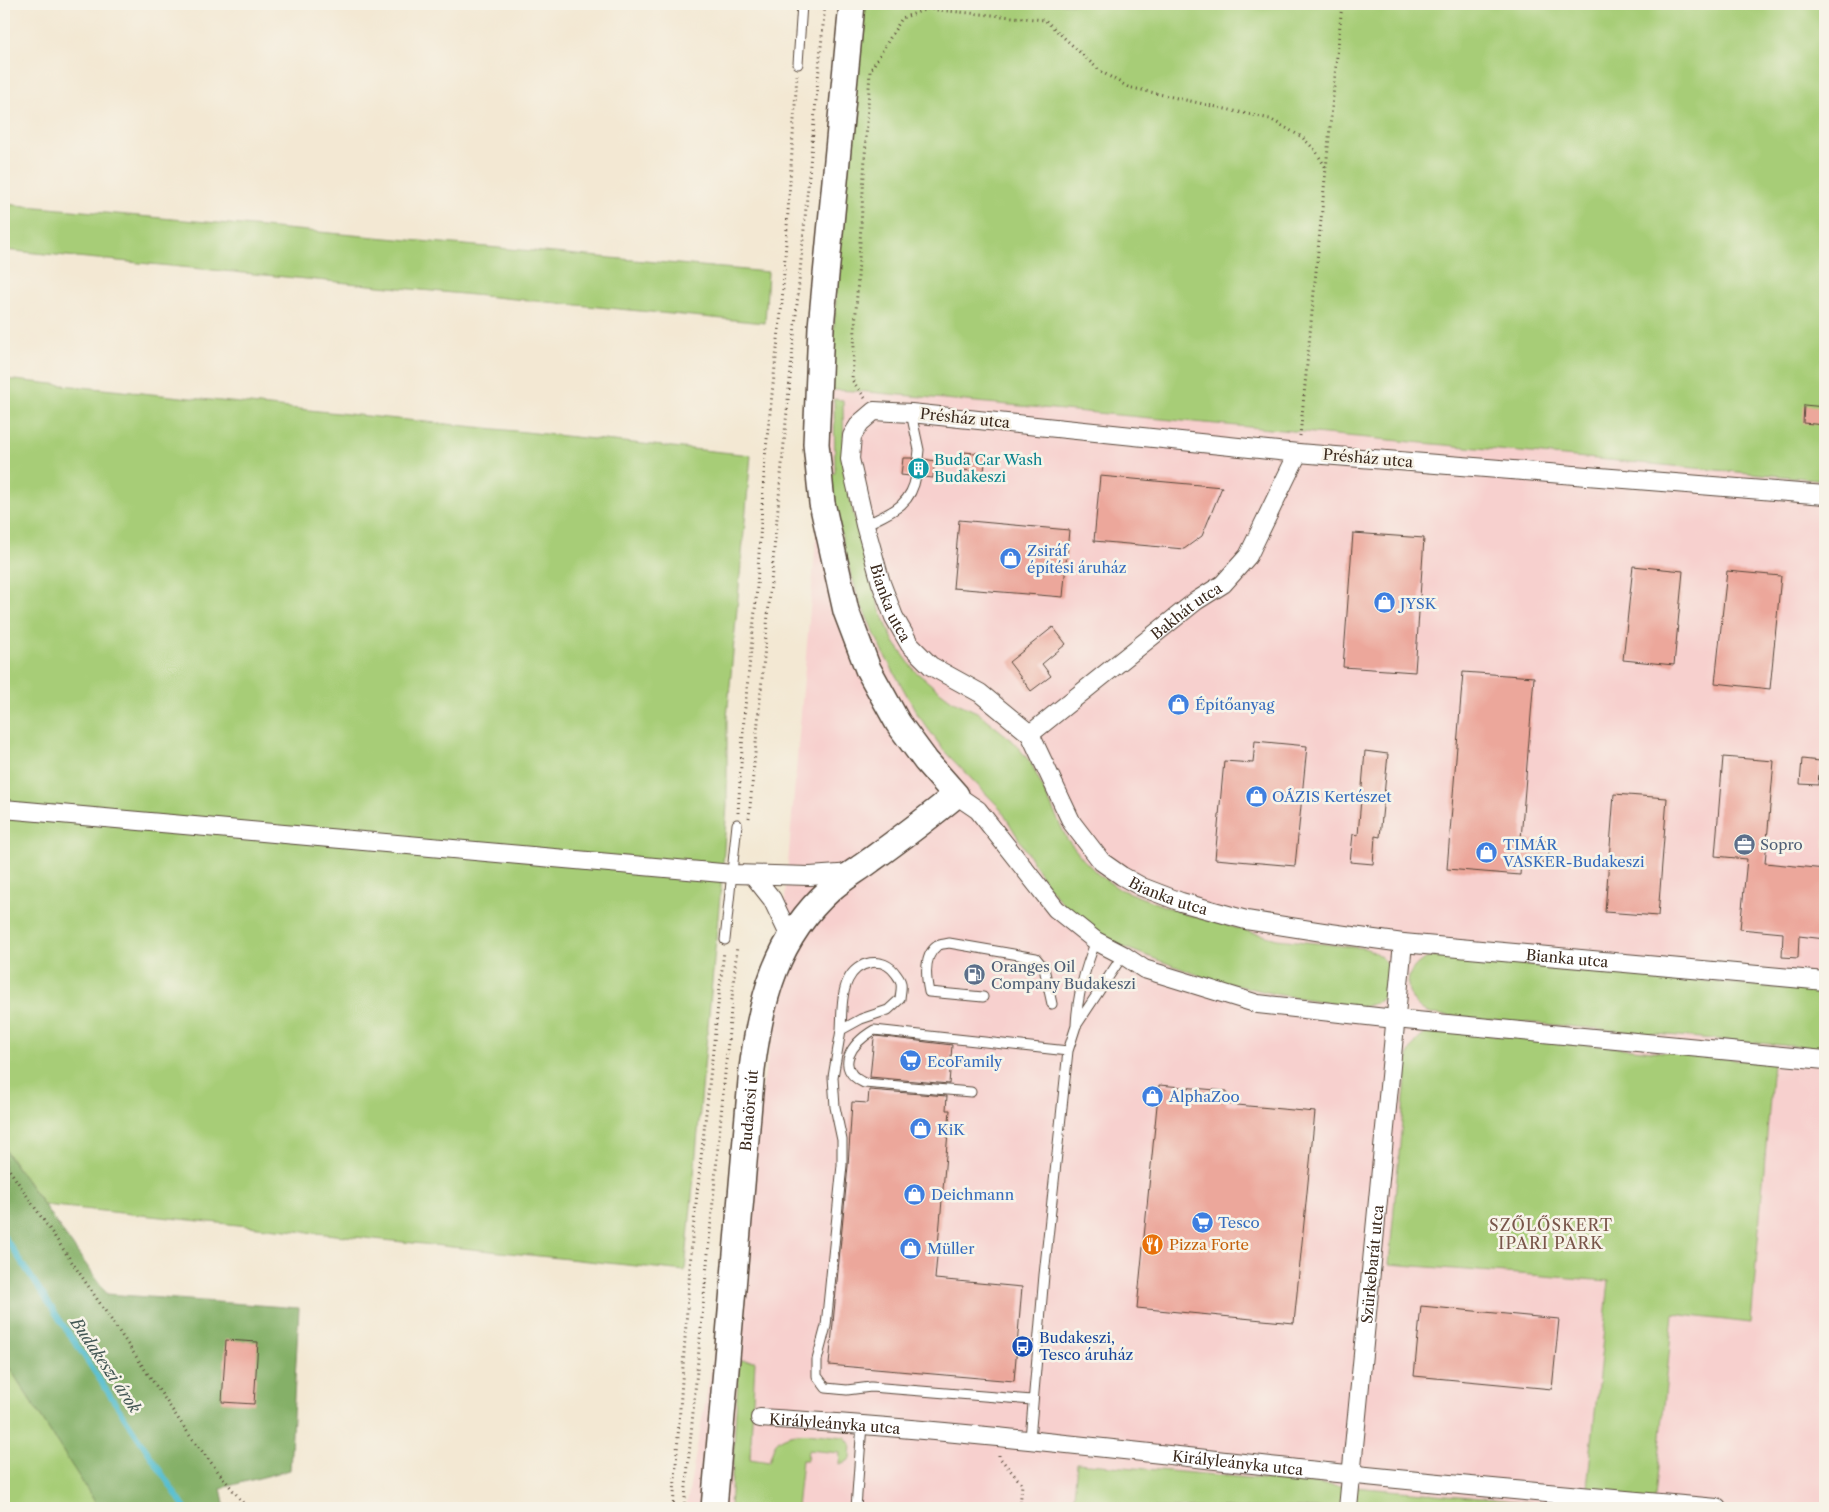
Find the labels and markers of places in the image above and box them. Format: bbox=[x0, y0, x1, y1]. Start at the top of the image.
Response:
place label: Buda Car Wash Budakeszi bbox=[934, 450, 1043, 486]
building icon: Buda Car Wash Budakeszi bbox=[906, 456, 930, 480]
place label: Zsiráf építési áruház bbox=[1027, 541, 1127, 577]
shop icon: Zsiráf építési áruház bbox=[999, 547, 1023, 571]
shop icon: JYSK bbox=[1372, 591, 1396, 615]
place label: JYSK bbox=[1398, 594, 1438, 613]
shop icon: Építőanyag bbox=[1167, 692, 1191, 716]
place label: Építőanyag bbox=[1195, 695, 1274, 714]
shop icon: OÁZIS Kertészet bbox=[1244, 784, 1268, 808]
place label: OÁZIS Kertészet bbox=[1272, 787, 1392, 806]
office icon: Sopro bbox=[1732, 832, 1756, 856]
place label: TIMÁR VASKER-Budakeszi bbox=[1502, 835, 1645, 871]
place label: Sopro bbox=[1760, 835, 1803, 854]
shop icon: TIMÁR VASKER-Budakeszi bbox=[1475, 841, 1499, 865]
place label: Oranges Oil Company Budakeszi bbox=[991, 957, 1136, 993]
fuel station icon: Oranges Oil Company Budakeszi bbox=[963, 963, 987, 987]
supermarket icon: EcoFamily bbox=[899, 1049, 923, 1073]
place label: EcoFamily bbox=[927, 1052, 1003, 1071]
shop icon: AlphaZoo bbox=[1141, 1084, 1165, 1108]
place label: AlphaZoo bbox=[1168, 1087, 1240, 1106]
shop icon: KiK bbox=[909, 1117, 933, 1141]
place label: KiK bbox=[937, 1120, 966, 1139]
shop icon: Deichmann bbox=[903, 1182, 927, 1206]
place label: Deichmann bbox=[931, 1185, 1015, 1204]
supermarket icon: Tesco bbox=[1190, 1210, 1214, 1234]
place label: Tesco bbox=[1218, 1213, 1260, 1232]
restaurant icon: Pizza Forte bbox=[1141, 1232, 1165, 1256]
place label: Pizza Forte bbox=[1169, 1235, 1249, 1254]
shop icon: Müller bbox=[899, 1236, 923, 1260]
place label: Müller bbox=[927, 1239, 975, 1258]
place label: Budakeszi, Tesco áruház bbox=[1039, 1328, 1134, 1364]
bus stop icon: Budakeszi, Tesco áruház bbox=[1011, 1334, 1035, 1358]

